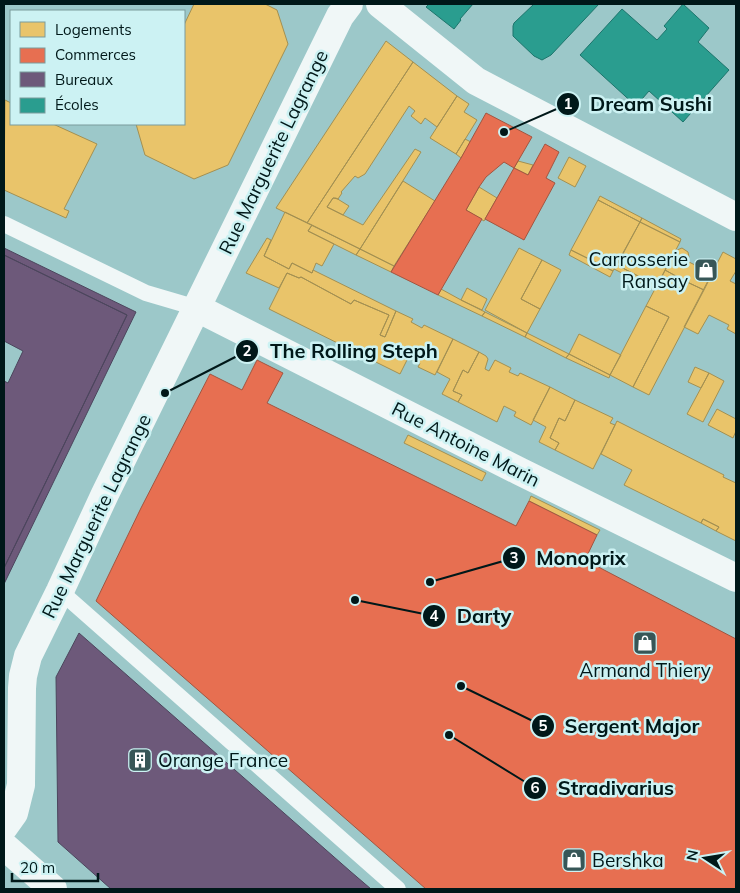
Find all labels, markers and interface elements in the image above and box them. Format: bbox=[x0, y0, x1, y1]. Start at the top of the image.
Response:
legend bbox=[10, 10, 185, 125]
text: Logements bbox=[55, 20, 132, 39]
text: Commerces bbox=[55, 45, 136, 64]
street label: Rue Marguerite Lagrange bbox=[213, 46, 333, 258]
text: Bureaux bbox=[55, 70, 113, 89]
callout: Dream Sushi bbox=[555, 86, 722, 121]
text: Dream Sushi bbox=[590, 91, 712, 116]
text: 1 bbox=[563, 94, 573, 113]
text: Écoles bbox=[55, 95, 99, 114]
place label: Carrosserie Ransay bbox=[588, 247, 688, 293]
shop icon: Carrosserie Ransay bbox=[693, 257, 719, 283]
callout: The Rolling Steph bbox=[235, 333, 448, 368]
text: The Rolling Steph bbox=[270, 338, 438, 363]
text: 2 bbox=[242, 341, 252, 360]
street label: Rue Antoine Marin bbox=[388, 396, 544, 492]
street label: Rue Marguerite Lagrange bbox=[36, 410, 156, 622]
callout: Monoprix bbox=[501, 541, 636, 576]
text: Monoprix bbox=[536, 545, 627, 570]
text: 3 bbox=[509, 548, 519, 567]
callout: Darty bbox=[421, 598, 521, 633]
text: Darty bbox=[457, 603, 511, 628]
text: 4 bbox=[429, 606, 439, 625]
shop icon: Armand Thiery bbox=[632, 630, 658, 656]
place label: Armand Thiery bbox=[579, 658, 711, 682]
callout: Sergent Major bbox=[530, 708, 710, 743]
text: Sergent Major bbox=[565, 713, 700, 738]
text: 5 bbox=[538, 716, 548, 735]
building icon: Orange France bbox=[127, 747, 153, 773]
place label: Orange France bbox=[158, 748, 288, 772]
callout: Stradivarius bbox=[522, 770, 684, 805]
text: Stradivarius bbox=[558, 775, 674, 800]
text: 6 bbox=[530, 778, 540, 797]
north arrow bbox=[680, 833, 730, 883]
shop icon: Bershka bbox=[561, 847, 587, 873]
place label: Bershka bbox=[592, 848, 664, 872]
text: N bbox=[682, 848, 702, 862]
scale bar bbox=[12, 850, 99, 882]
text: 20 m bbox=[20, 858, 55, 877]

